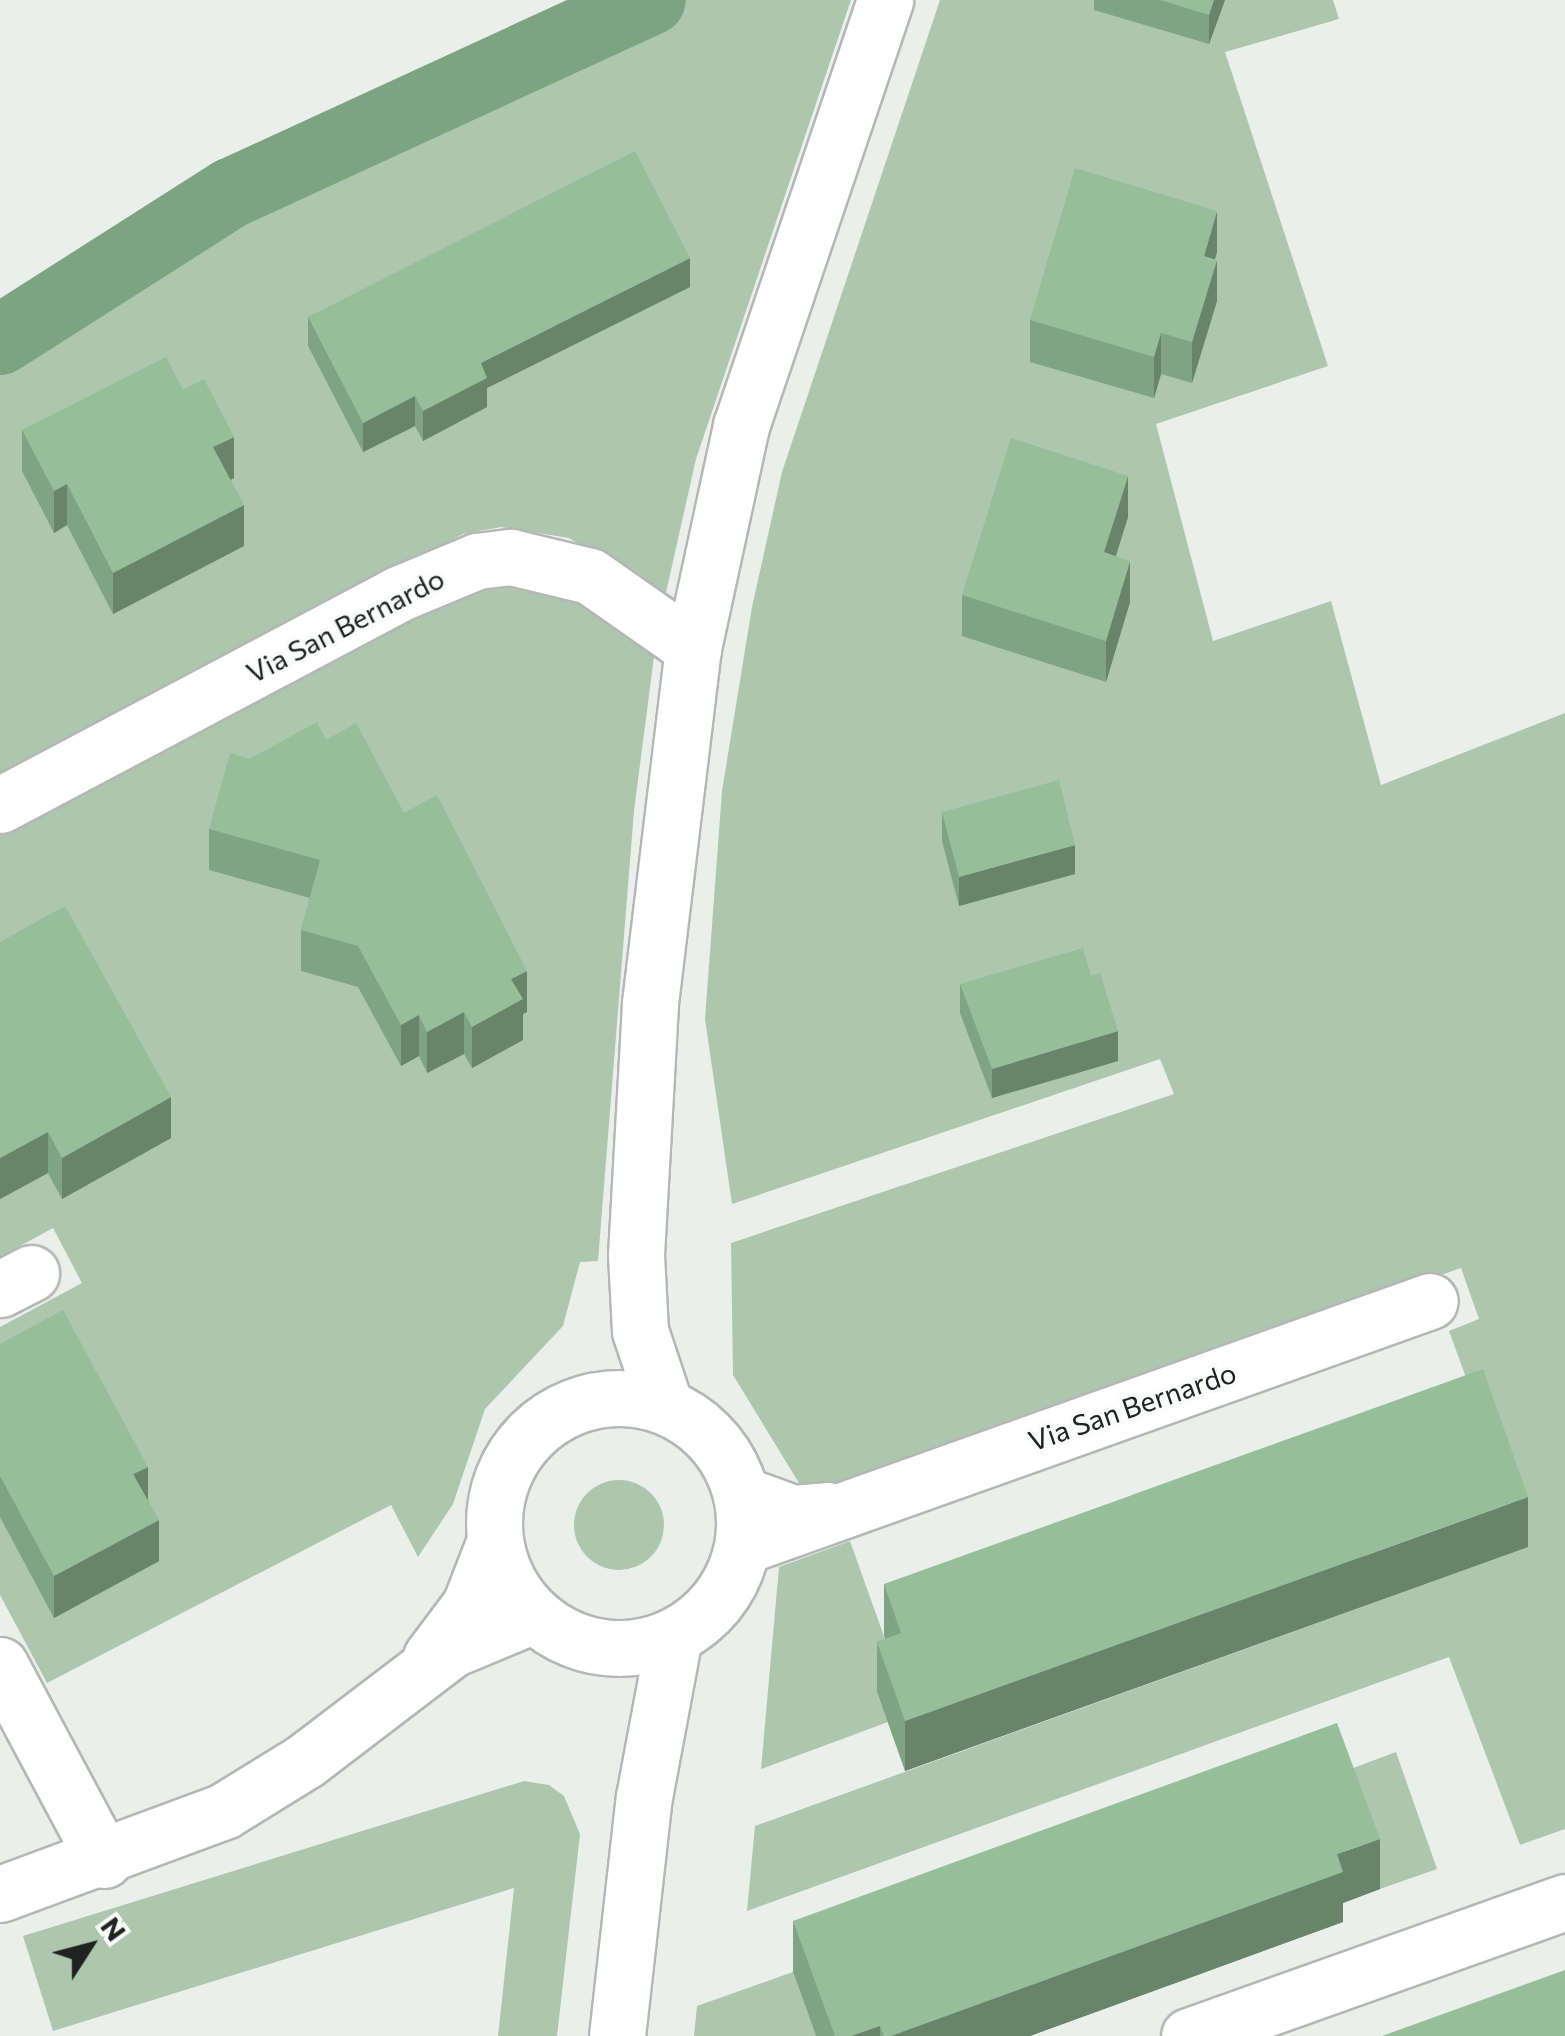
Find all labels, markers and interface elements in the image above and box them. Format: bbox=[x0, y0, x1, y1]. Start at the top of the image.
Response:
street label: Via San Bernardo bbox=[241, 561, 449, 689]
street label: Via San Bernardo bbox=[1024, 1355, 1240, 1457]
north arrow bbox=[40, 1896, 140, 1996]
text: N bbox=[94, 1910, 134, 1947]

